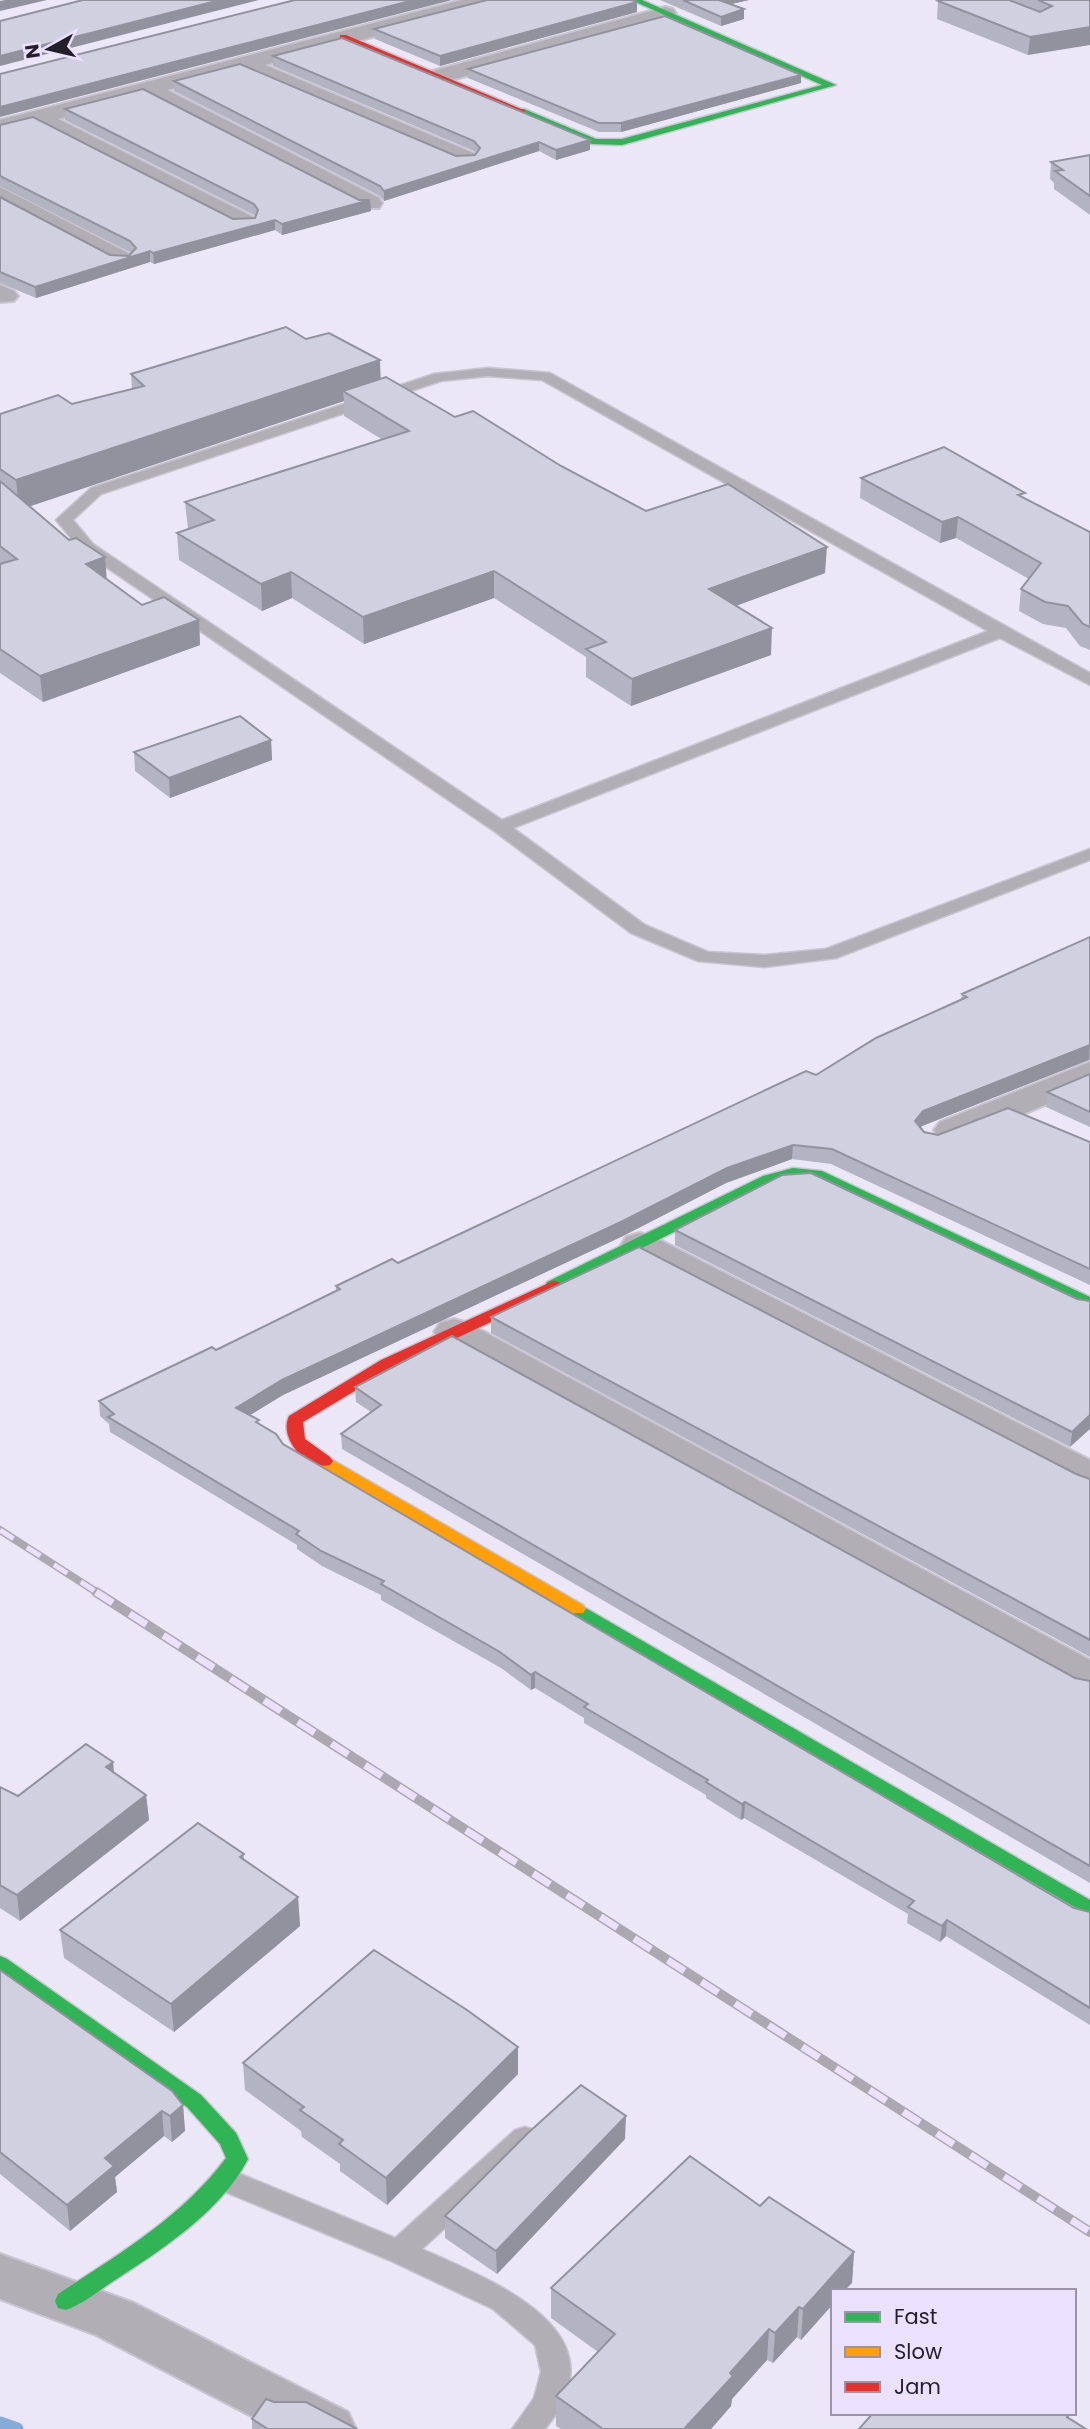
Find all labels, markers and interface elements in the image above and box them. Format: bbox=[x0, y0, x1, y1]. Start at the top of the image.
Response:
north arrow bbox=[14, 14, 84, 84]
text: N bbox=[18, 42, 47, 60]
legend bbox=[831, 2289, 1076, 2415]
text: Fast bbox=[894, 2302, 937, 2331]
text: Slow bbox=[894, 2337, 942, 2366]
text: Jam bbox=[894, 2372, 941, 2401]

